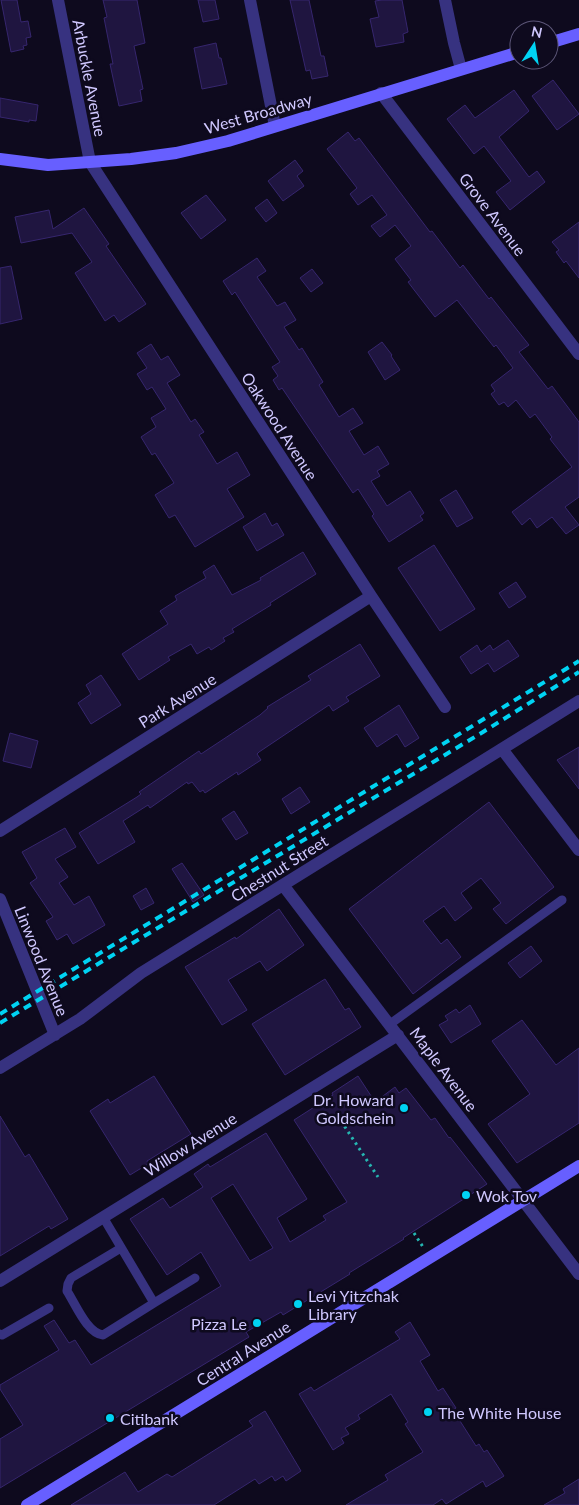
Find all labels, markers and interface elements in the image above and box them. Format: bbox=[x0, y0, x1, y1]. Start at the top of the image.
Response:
street label: Arbuckle Avenue bbox=[69, 18, 111, 138]
north arrow bbox=[509, 20, 559, 70]
text: N bbox=[530, 22, 544, 41]
street label: West Broadway bbox=[202, 88, 315, 137]
street label: Grove Avenue bbox=[456, 169, 530, 259]
street label: Oakwood Avenue bbox=[238, 369, 322, 483]
street label: Park Avenue bbox=[135, 669, 219, 731]
street label: Chestnut Street bbox=[227, 831, 331, 905]
street label: Linwood Avenue bbox=[11, 903, 73, 1019]
street label: Maple Avenue bbox=[406, 1023, 482, 1115]
place label: Dr. Howard Goldschein bbox=[313, 1090, 394, 1127]
marker: Dr. Howard Goldschein bbox=[398, 1102, 410, 1114]
street label: Willow Avenue bbox=[140, 1108, 240, 1180]
place label: Wok Tov bbox=[476, 1186, 538, 1205]
marker: Wok Tov bbox=[460, 1189, 472, 1201]
place label: Levi Yitzchak Library bbox=[308, 1286, 400, 1323]
marker: Levi Yitzchak Library bbox=[292, 1298, 304, 1310]
place label: Pizza Le bbox=[191, 1314, 247, 1333]
street label: Central Avenue bbox=[192, 1316, 294, 1390]
marker: Pizza Le bbox=[251, 1317, 263, 1329]
place label: The White House bbox=[438, 1403, 561, 1422]
marker: The White House bbox=[422, 1406, 434, 1418]
place label: Citibank bbox=[120, 1409, 179, 1428]
marker: Citibank bbox=[104, 1412, 116, 1424]

